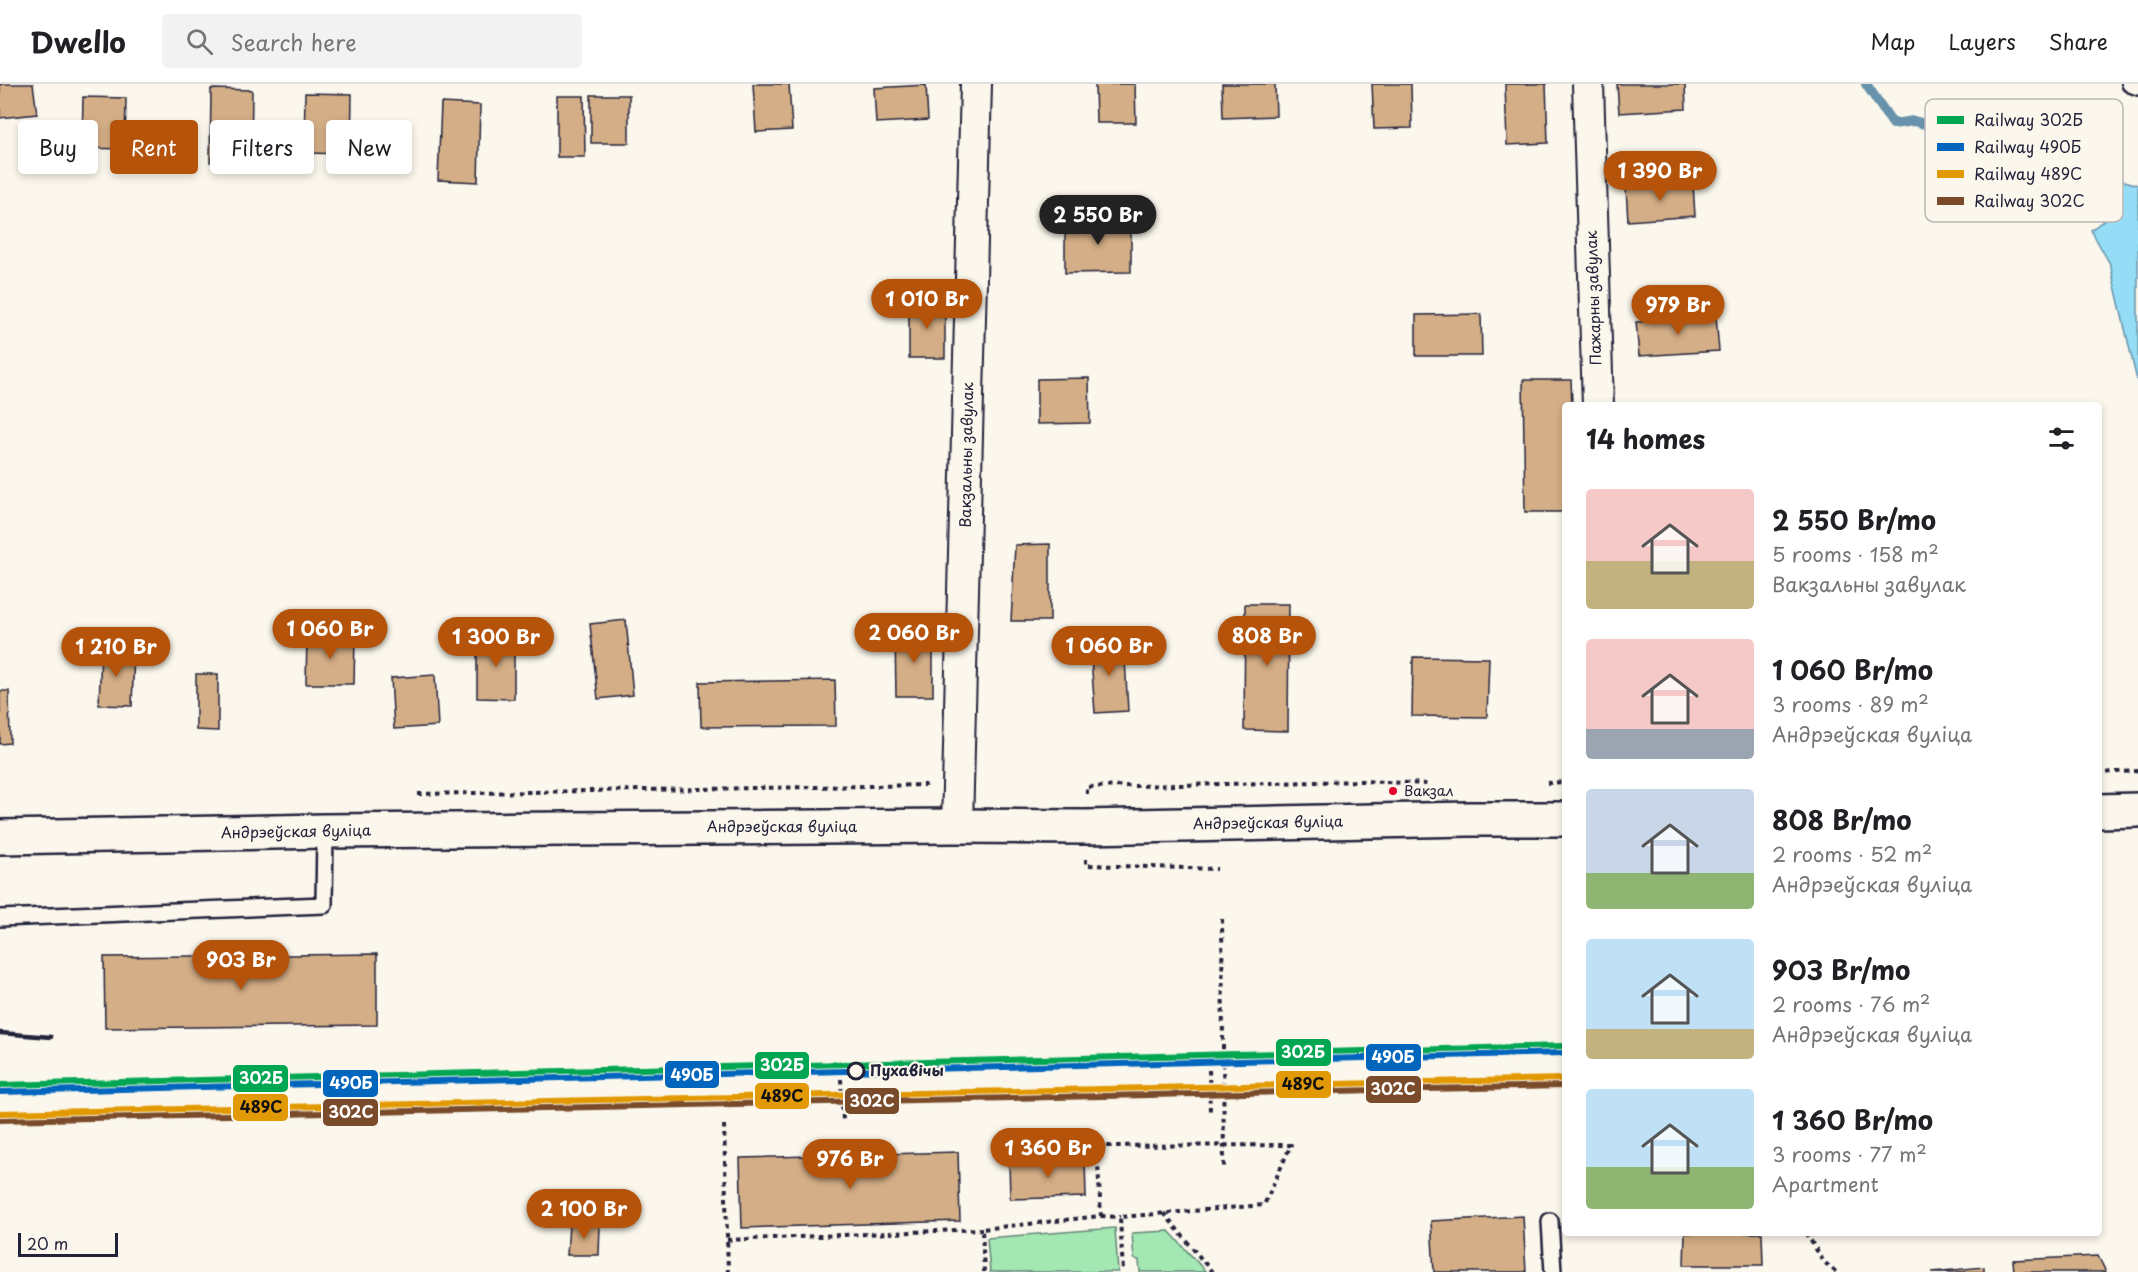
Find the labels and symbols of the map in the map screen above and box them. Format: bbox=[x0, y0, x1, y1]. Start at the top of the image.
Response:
legend bbox=[1925, 99, 2123, 222]
text: Railway 302Б bbox=[1974, 107, 2083, 131]
text: Railway 490Б bbox=[1974, 134, 2081, 158]
pin: 1 390 Br bbox=[1598, 151, 1722, 202]
text: Railway 489С bbox=[1974, 161, 2082, 185]
text: Railway 302С bbox=[1974, 188, 2085, 212]
pin: 2 550 Br bbox=[1036, 195, 1160, 246]
street label: Пажарны завулак bbox=[1579, 230, 1606, 366]
pin: 1 010 Br bbox=[865, 279, 989, 330]
pin: 979 Br bbox=[1629, 285, 1727, 336]
street label: Вакзальны завулак bbox=[953, 382, 978, 528]
pin: 1 060 Br bbox=[268, 609, 392, 660]
pin: 2 060 Br bbox=[852, 613, 976, 664]
pin: 808 Br bbox=[1218, 616, 1316, 667]
pin: 1 300 Br bbox=[434, 617, 558, 668]
pin: 1 060 Br bbox=[1047, 626, 1171, 677]
pin: 1 210 Br bbox=[54, 627, 178, 678]
place label: Вакзал bbox=[1404, 780, 1453, 801]
marker: Вакзал bbox=[1387, 785, 1399, 797]
street label: Андрэеўская вуліца bbox=[1193, 809, 1344, 834]
street label: Андрэеўская вуліца bbox=[707, 814, 858, 837]
street label: Андрэеўская вуліца bbox=[221, 818, 372, 843]
pin: 903 Br bbox=[192, 940, 290, 991]
line badge: 302Б bbox=[1275, 1038, 1332, 1067]
text: 302Б bbox=[1281, 1039, 1325, 1063]
line badge: 490Б bbox=[1365, 1043, 1422, 1072]
text: 490Б bbox=[1371, 1044, 1415, 1068]
line badge: 302Б bbox=[754, 1051, 810, 1080]
text: 302Б bbox=[760, 1052, 804, 1076]
place label: Пухавічы bbox=[870, 1058, 944, 1081]
line badge: 490Б bbox=[664, 1060, 720, 1089]
text: 490Б bbox=[670, 1062, 714, 1086]
marker: Пухавічы bbox=[847, 1062, 865, 1080]
line badge: 302Б bbox=[232, 1064, 289, 1093]
text: 302Б bbox=[239, 1065, 283, 1089]
line badge: 490Б bbox=[322, 1069, 379, 1098]
text: 490Б bbox=[329, 1070, 373, 1094]
line badge: 489С bbox=[1275, 1070, 1332, 1099]
text: 489С bbox=[1282, 1071, 1324, 1095]
line badge: 302С bbox=[1365, 1075, 1422, 1104]
text: 302С bbox=[1370, 1076, 1416, 1100]
line badge: 489С bbox=[754, 1082, 810, 1110]
text: 489С bbox=[761, 1083, 803, 1107]
line badge: 302С bbox=[844, 1087, 900, 1115]
text: 302С bbox=[849, 1088, 895, 1112]
line badge: 489С bbox=[232, 1093, 289, 1122]
text: 489С bbox=[240, 1094, 282, 1118]
line badge: 302С bbox=[322, 1098, 379, 1127]
text: 302С bbox=[328, 1099, 374, 1123]
pin: 1 360 Br bbox=[986, 1128, 1110, 1179]
pin: 976 Br bbox=[801, 1139, 899, 1190]
pin: 2 100 Br bbox=[522, 1189, 646, 1240]
scale bar bbox=[18, 1230, 118, 1258]

